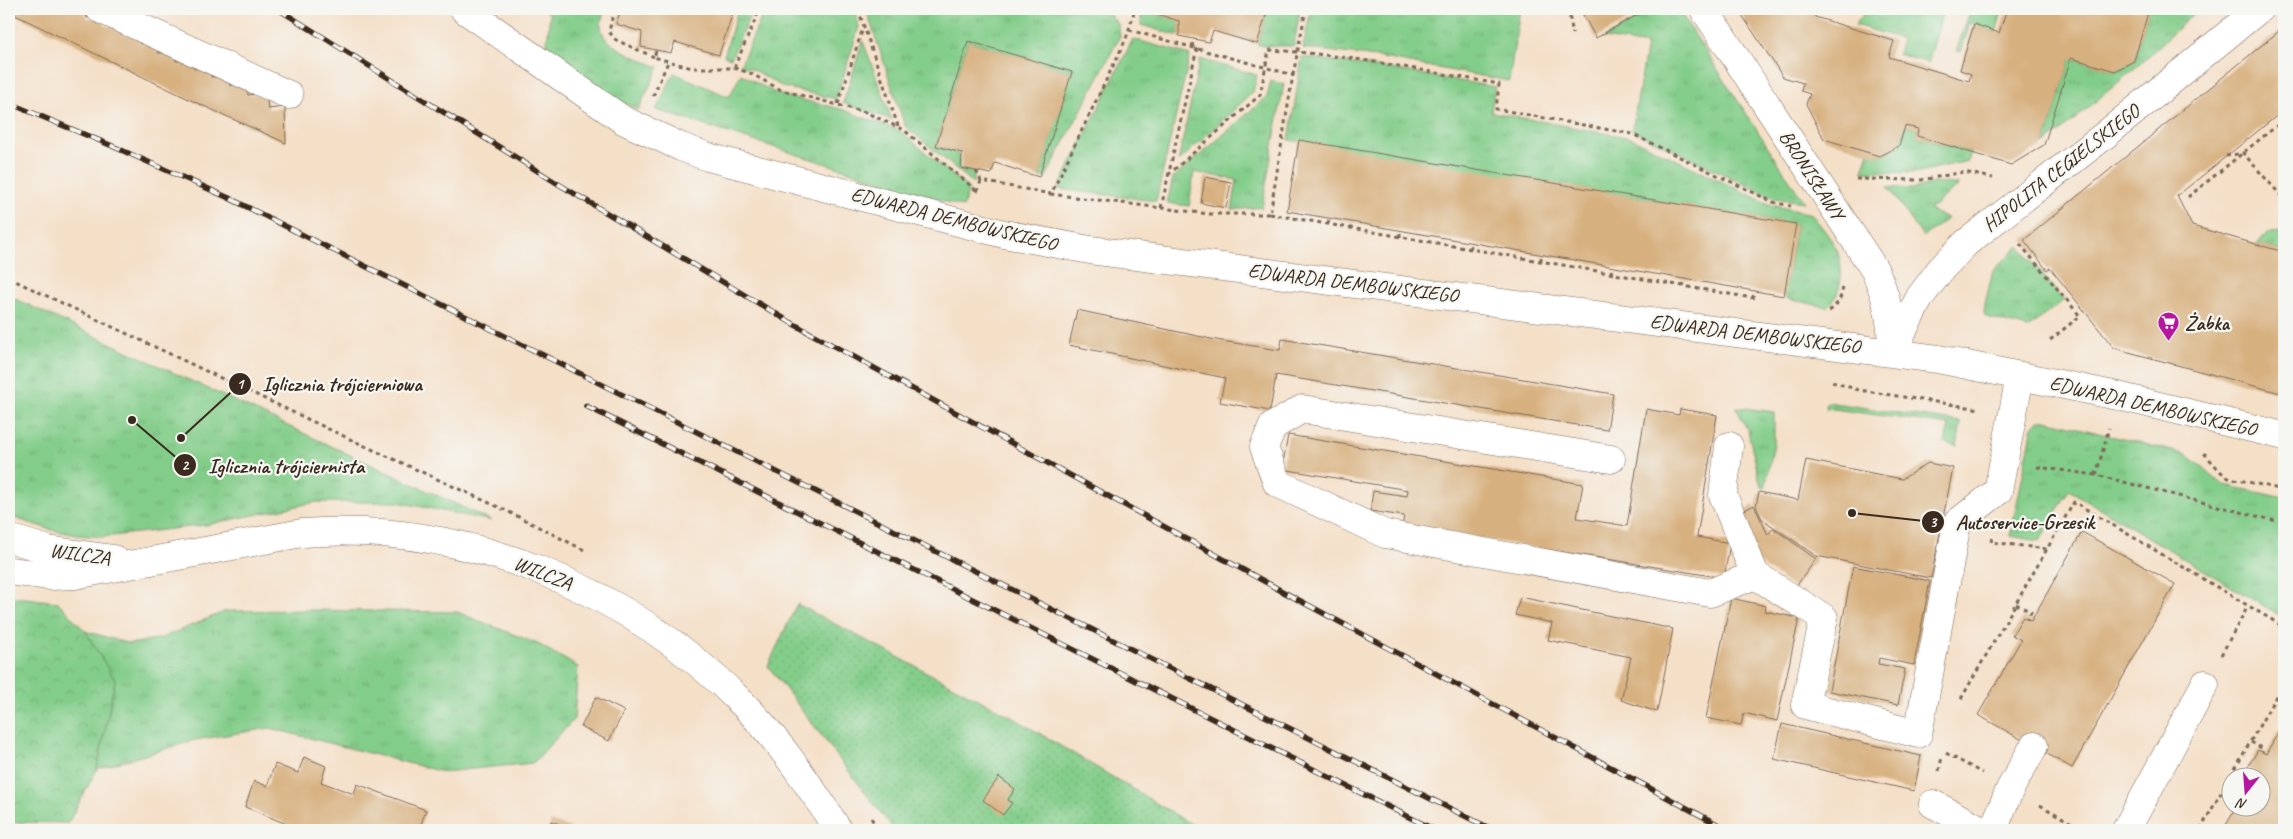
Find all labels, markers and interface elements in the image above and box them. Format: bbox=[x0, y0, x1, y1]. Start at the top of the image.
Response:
street label: HIPOLITA CEGIELSKIEGO bbox=[1977, 98, 2146, 237]
street label: BRONISŁAWY bbox=[1774, 125, 1852, 227]
street label: EDWARDA DEMBOWSKIEGO bbox=[849, 181, 1061, 257]
street label: EDWARDA DEMBOWSKIEGO bbox=[1247, 258, 1461, 309]
street label: EDWARDA DEMBOWSKIEGO bbox=[1649, 309, 1863, 360]
supermarket icon: Żabka bbox=[2157, 311, 2181, 342]
place label: Żabka bbox=[2185, 311, 2231, 336]
callout: Iglicznia trójcierniowa bbox=[228, 366, 432, 402]
street label: EDWARDA DEMBOWSKIEGO bbox=[2047, 370, 2261, 442]
text: Iglicznia trójcierniowa bbox=[262, 371, 423, 397]
text: 1 bbox=[237, 375, 246, 394]
callout: Iglicznia trójciernista bbox=[172, 447, 374, 483]
text: Iglicznia trójciernista bbox=[208, 453, 366, 479]
text: 2 bbox=[182, 456, 190, 475]
callout: Autoservice-Grzesik bbox=[1920, 504, 2104, 540]
text: Autoservice-Grzesik bbox=[1956, 509, 2096, 535]
text: 3 bbox=[1930, 513, 1938, 532]
street label: WILCZA bbox=[48, 537, 113, 571]
street label: WILCZA bbox=[510, 550, 577, 596]
north arrow bbox=[2220, 766, 2270, 816]
text: N bbox=[2233, 794, 2249, 813]

